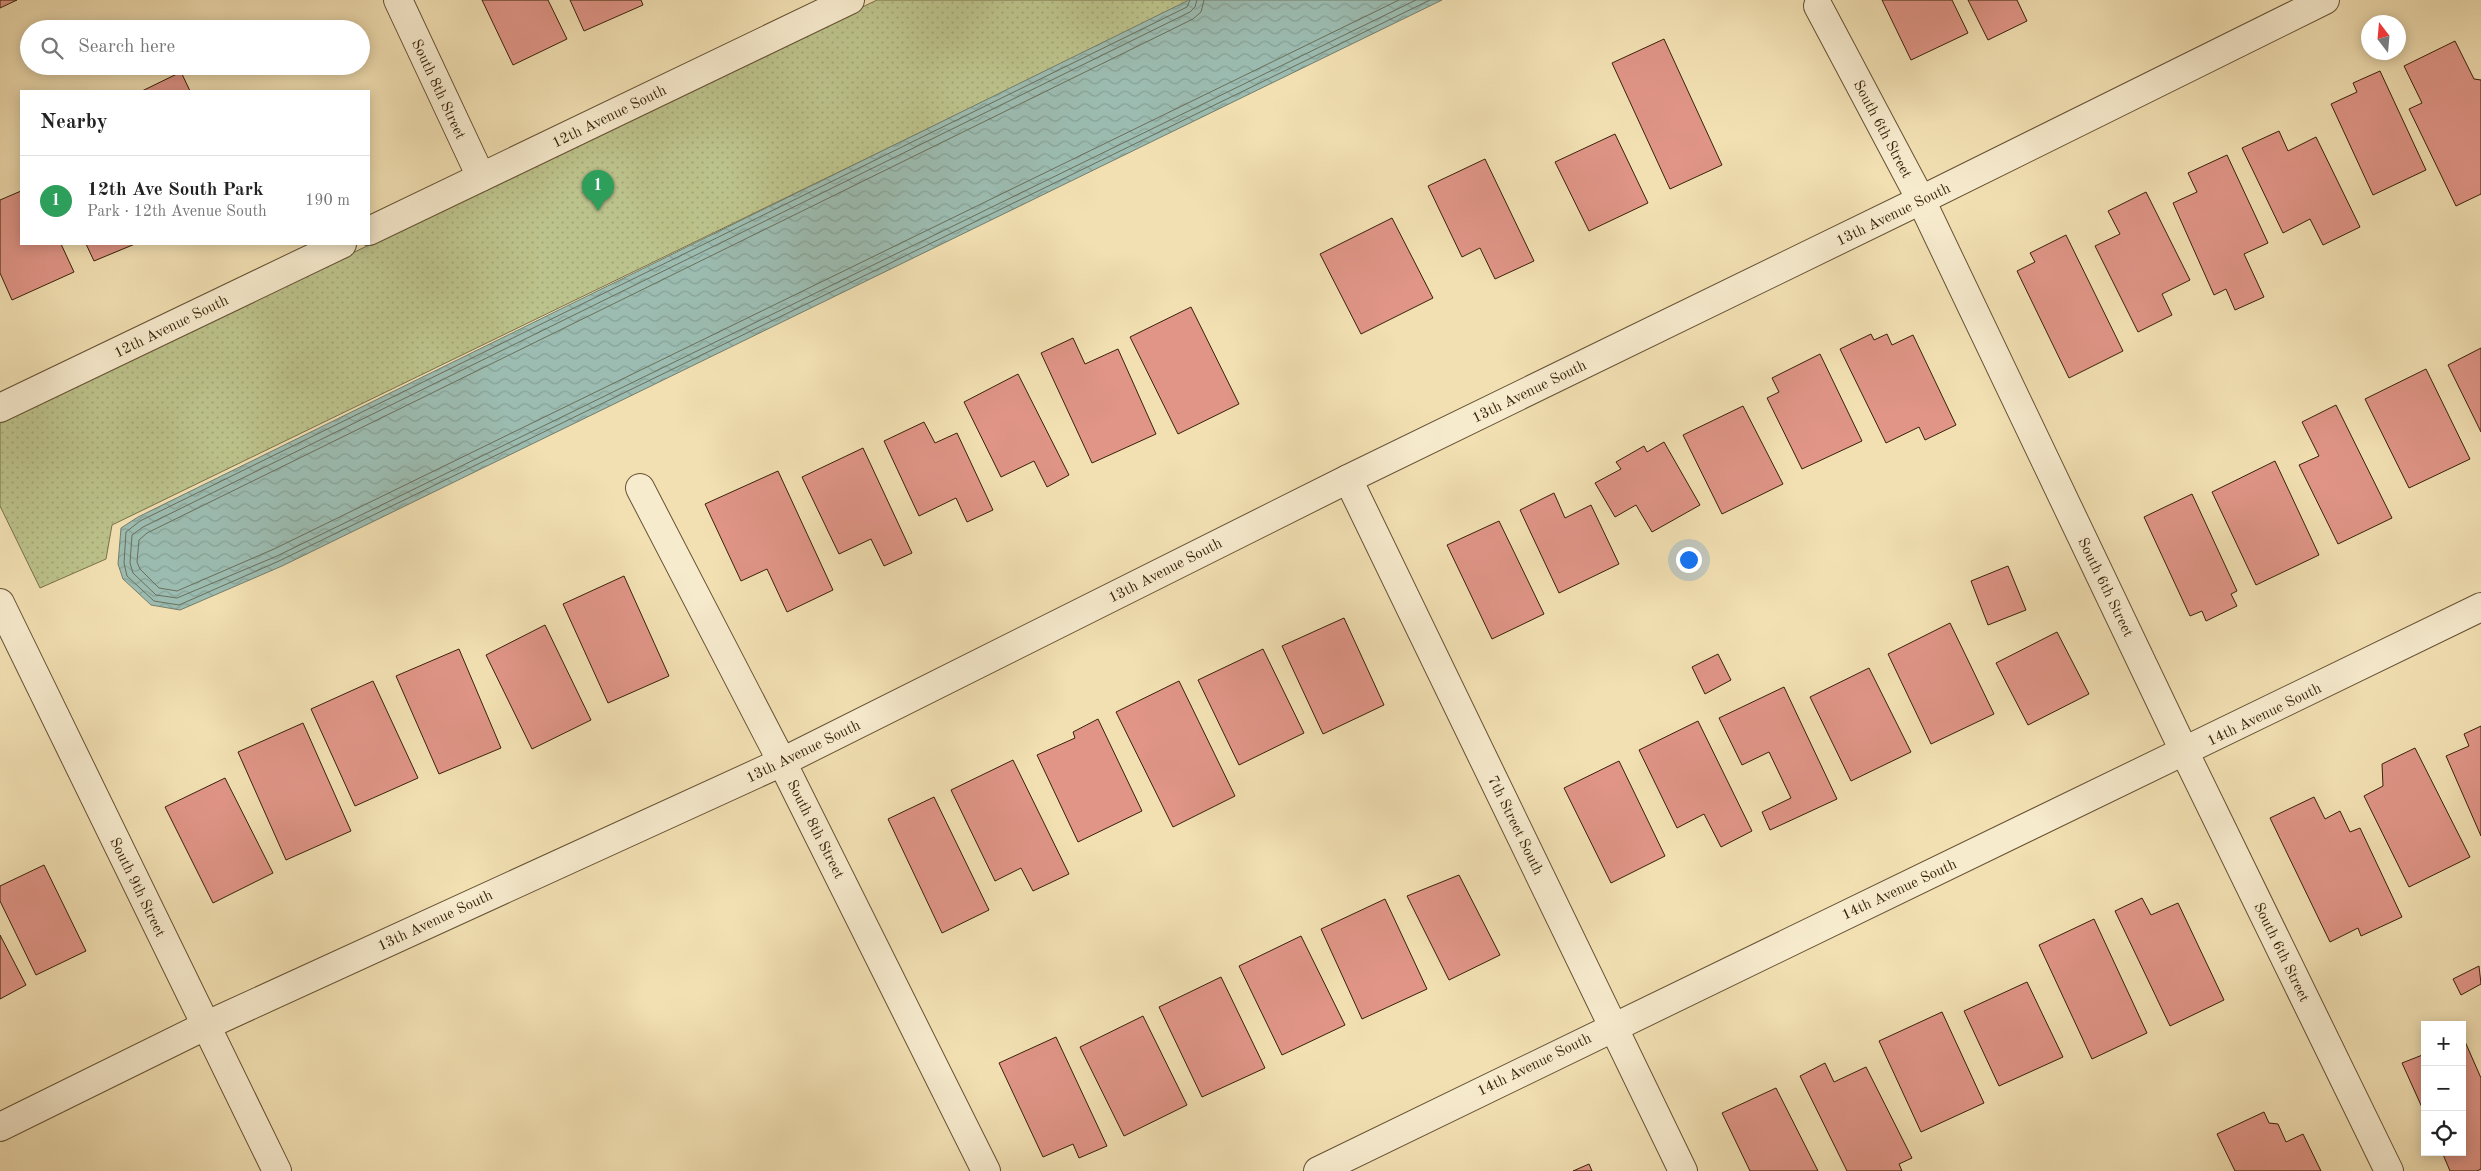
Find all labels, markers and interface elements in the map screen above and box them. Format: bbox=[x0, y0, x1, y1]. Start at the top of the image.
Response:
north arrow bbox=[2361, 15, 2406, 60]
search box bbox=[20, 20, 370, 75]
icon: search bbox=[38, 34, 66, 62]
street label: South 8th Street bbox=[408, 37, 467, 142]
text: Search here bbox=[78, 38, 175, 57]
street label: South 6th Street bbox=[1850, 78, 1914, 181]
street label: 12th Avenue South bbox=[550, 83, 669, 151]
text: Nearby bbox=[40, 112, 108, 133]
pin: 1 bbox=[582, 170, 614, 211]
text: 12th Ave South Park bbox=[87, 181, 264, 200]
street label: 13th Avenue South bbox=[1834, 181, 1953, 249]
text: 1 bbox=[51, 193, 61, 209]
text: 190 m bbox=[305, 193, 350, 209]
text: Park · 12th Avenue South bbox=[87, 204, 267, 220]
street label: 12th Avenue South bbox=[112, 293, 231, 361]
street label: 13th Avenue South bbox=[1470, 358, 1589, 426]
street label: 13th Avenue South bbox=[1107, 536, 1225, 606]
street label: South 6th Street bbox=[2074, 536, 2135, 640]
your location bbox=[1676, 547, 1702, 573]
street label: 14th Avenue South bbox=[2205, 681, 2324, 749]
street label: 13th Avenue South bbox=[744, 718, 863, 786]
street label: 7th Street South bbox=[1484, 774, 1545, 878]
street label: South 8th Street bbox=[783, 778, 846, 881]
street label: South 9th Street bbox=[106, 836, 167, 940]
street label: 14th Avenue South bbox=[1840, 857, 1959, 924]
street label: 13th Avenue South bbox=[376, 888, 495, 955]
street label: South 6th Street bbox=[2250, 901, 2311, 1005]
map controls bbox=[2421, 1021, 2466, 1156]
button: + bbox=[2421, 1021, 2466, 1066]
street label: 14th Avenue South bbox=[1475, 1031, 1594, 1099]
button: − bbox=[2421, 1066, 2466, 1111]
button: locate bbox=[2421, 1111, 2466, 1156]

